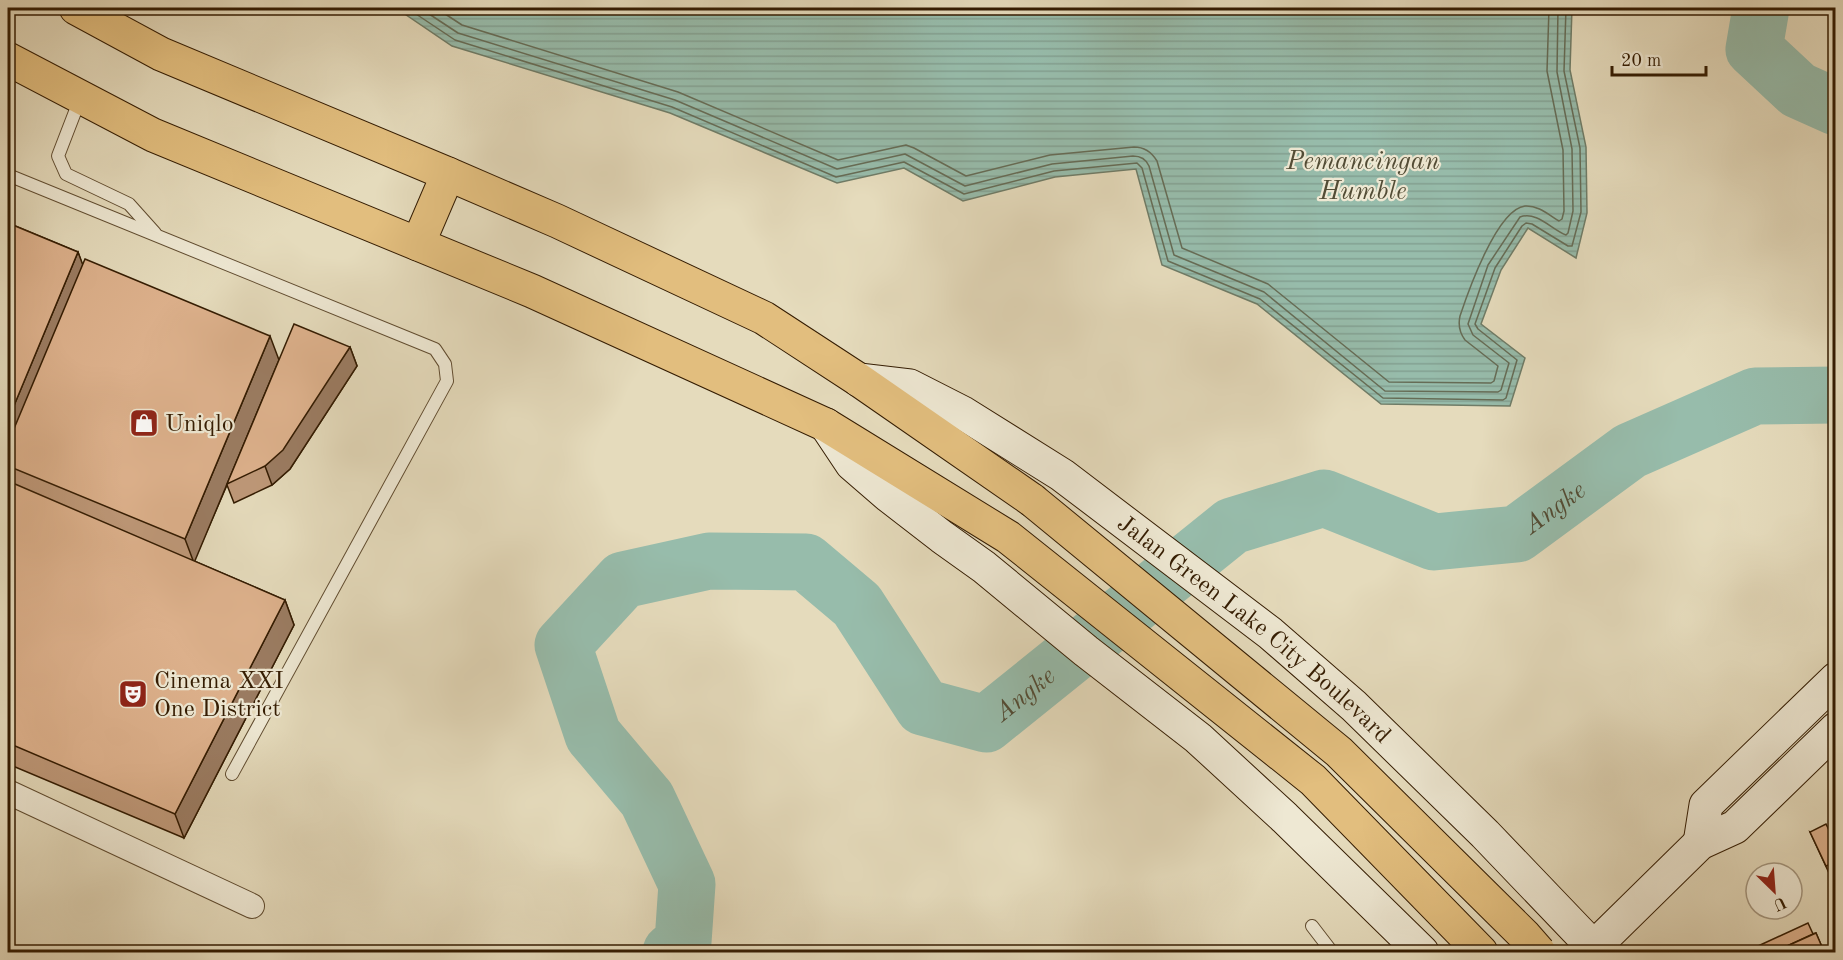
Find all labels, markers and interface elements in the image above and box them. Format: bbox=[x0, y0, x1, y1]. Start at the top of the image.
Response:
scale bar bbox=[1612, 39, 1706, 77]
text: 20 m bbox=[1621, 52, 1661, 70]
water label: Pemancingan Humble bbox=[1285, 149, 1440, 205]
shop icon: Uniqlo bbox=[128, 407, 160, 439]
place label: Uniqlo bbox=[165, 413, 234, 437]
water label: Angke bbox=[1518, 477, 1591, 541]
street label: Jalan Green Lake City Boulevard bbox=[1112, 512, 1394, 749]
water label: Angke bbox=[988, 663, 1061, 728]
place label: Cinema XXI One District bbox=[154, 670, 284, 722]
theatre icon: Cinema XXI One District bbox=[117, 678, 149, 710]
north arrow bbox=[1744, 861, 1804, 921]
text: U bbox=[1770, 893, 1789, 913]

